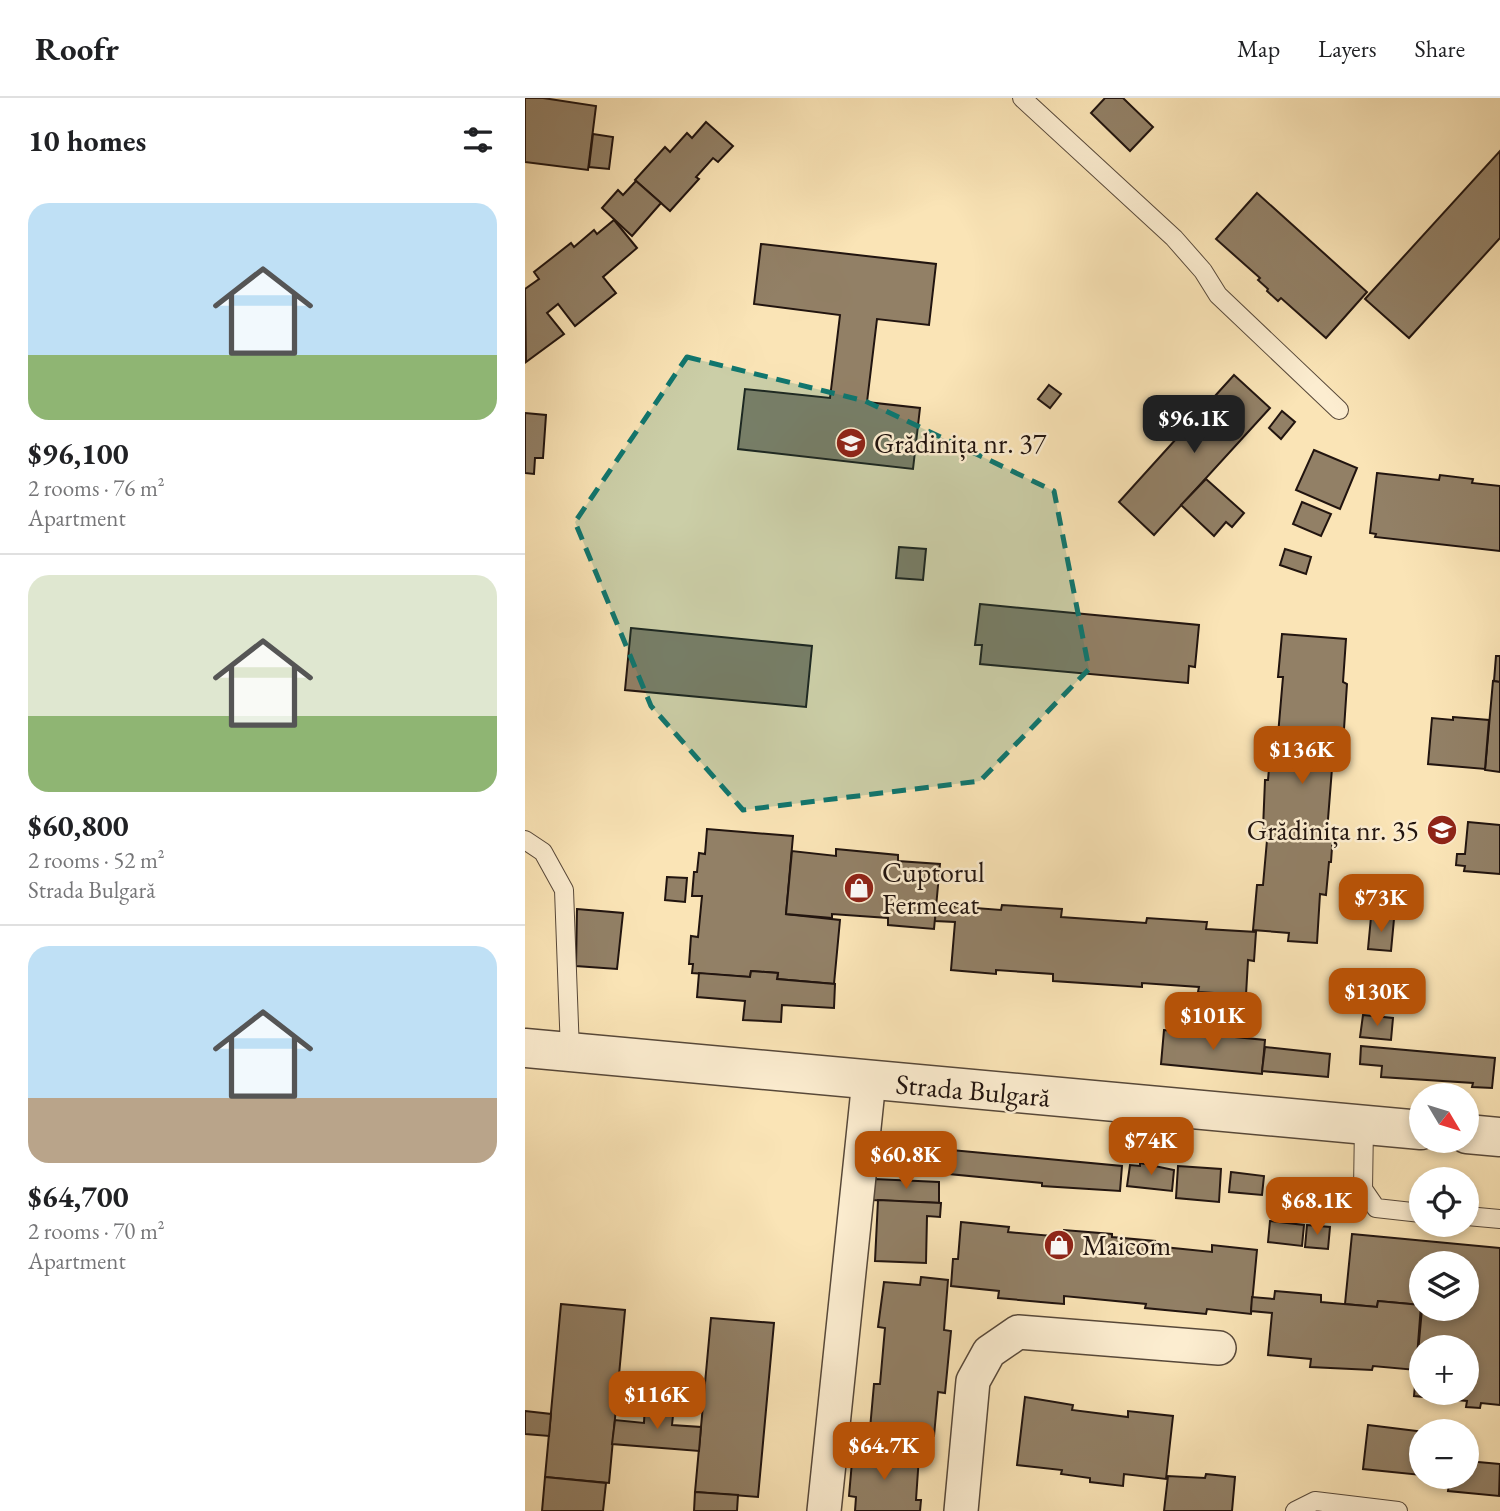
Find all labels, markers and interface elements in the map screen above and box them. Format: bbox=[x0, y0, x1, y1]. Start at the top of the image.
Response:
text: Roofr bbox=[35, 27, 119, 70]
text: Map bbox=[1237, 33, 1280, 64]
text: Layers bbox=[1318, 33, 1377, 64]
text: Share bbox=[1415, 33, 1465, 64]
text: 10 homes bbox=[28, 121, 146, 160]
icon: filters bbox=[459, 121, 497, 159]
icon: home bbox=[200, 248, 326, 374]
pin: $96.1K bbox=[1137, 396, 1251, 455]
text: $96.1K bbox=[1159, 403, 1229, 433]
place label: Grădinița nr. 37 bbox=[874, 425, 1047, 461]
school or university icon: Grădinița nr. 37 bbox=[834, 426, 868, 460]
text: $96,100 bbox=[28, 434, 129, 473]
text: 2 rooms · 76 m² bbox=[28, 473, 165, 503]
text: Apartment bbox=[28, 503, 126, 533]
icon: home bbox=[200, 620, 326, 746]
pin: $136K bbox=[1253, 726, 1351, 786]
text: $136K bbox=[1270, 734, 1334, 764]
text: $60,800 bbox=[28, 806, 129, 845]
place label: Grădinița nr. 35 bbox=[1247, 812, 1419, 848]
school or university icon: Grădinița nr. 35 bbox=[1425, 813, 1459, 847]
text: 2 rooms · 52 m² bbox=[28, 845, 165, 875]
place label: Cuptorul Fermecat bbox=[882, 854, 985, 922]
shop icon: Cuptorul Fermecat bbox=[842, 871, 876, 905]
pin: $73K bbox=[1340, 874, 1422, 934]
text: Strada Bulgară bbox=[28, 875, 155, 905]
text: $73K bbox=[1355, 882, 1407, 912]
pin: $130K bbox=[1328, 968, 1426, 1028]
text: $130K bbox=[1345, 976, 1409, 1006]
icon: home bbox=[200, 991, 326, 1117]
pin: $101K bbox=[1164, 992, 1262, 1052]
text: $101K bbox=[1181, 1000, 1245, 1030]
street label: Strada Bulgară bbox=[894, 1065, 1053, 1115]
north arrow bbox=[1409, 1083, 1479, 1153]
map controls bbox=[1409, 1083, 1479, 1489]
pin: $74K bbox=[1110, 1118, 1192, 1177]
text: $74K bbox=[1125, 1125, 1177, 1155]
pin: $60.8K bbox=[849, 1132, 963, 1191]
text: $60.8K bbox=[871, 1139, 941, 1169]
button: locate bbox=[1409, 1167, 1479, 1237]
text: $64,700 bbox=[28, 1177, 129, 1216]
pin: $68.1K bbox=[1260, 1178, 1374, 1237]
text: $68.1K bbox=[1282, 1185, 1352, 1215]
text: 2 rooms · 70 m² bbox=[28, 1216, 165, 1246]
place label: Maicom bbox=[1082, 1227, 1171, 1263]
shop icon: Maicom bbox=[1042, 1228, 1076, 1262]
text: Apartment bbox=[28, 1246, 126, 1276]
button: layers bbox=[1409, 1251, 1479, 1321]
button: + bbox=[1409, 1335, 1479, 1405]
pin: $116K bbox=[608, 1372, 706, 1431]
text: $116K bbox=[625, 1379, 689, 1409]
button: − bbox=[1409, 1419, 1479, 1489]
pin: $64.7K bbox=[827, 1422, 941, 1482]
text: $64.7K bbox=[849, 1430, 919, 1460]

